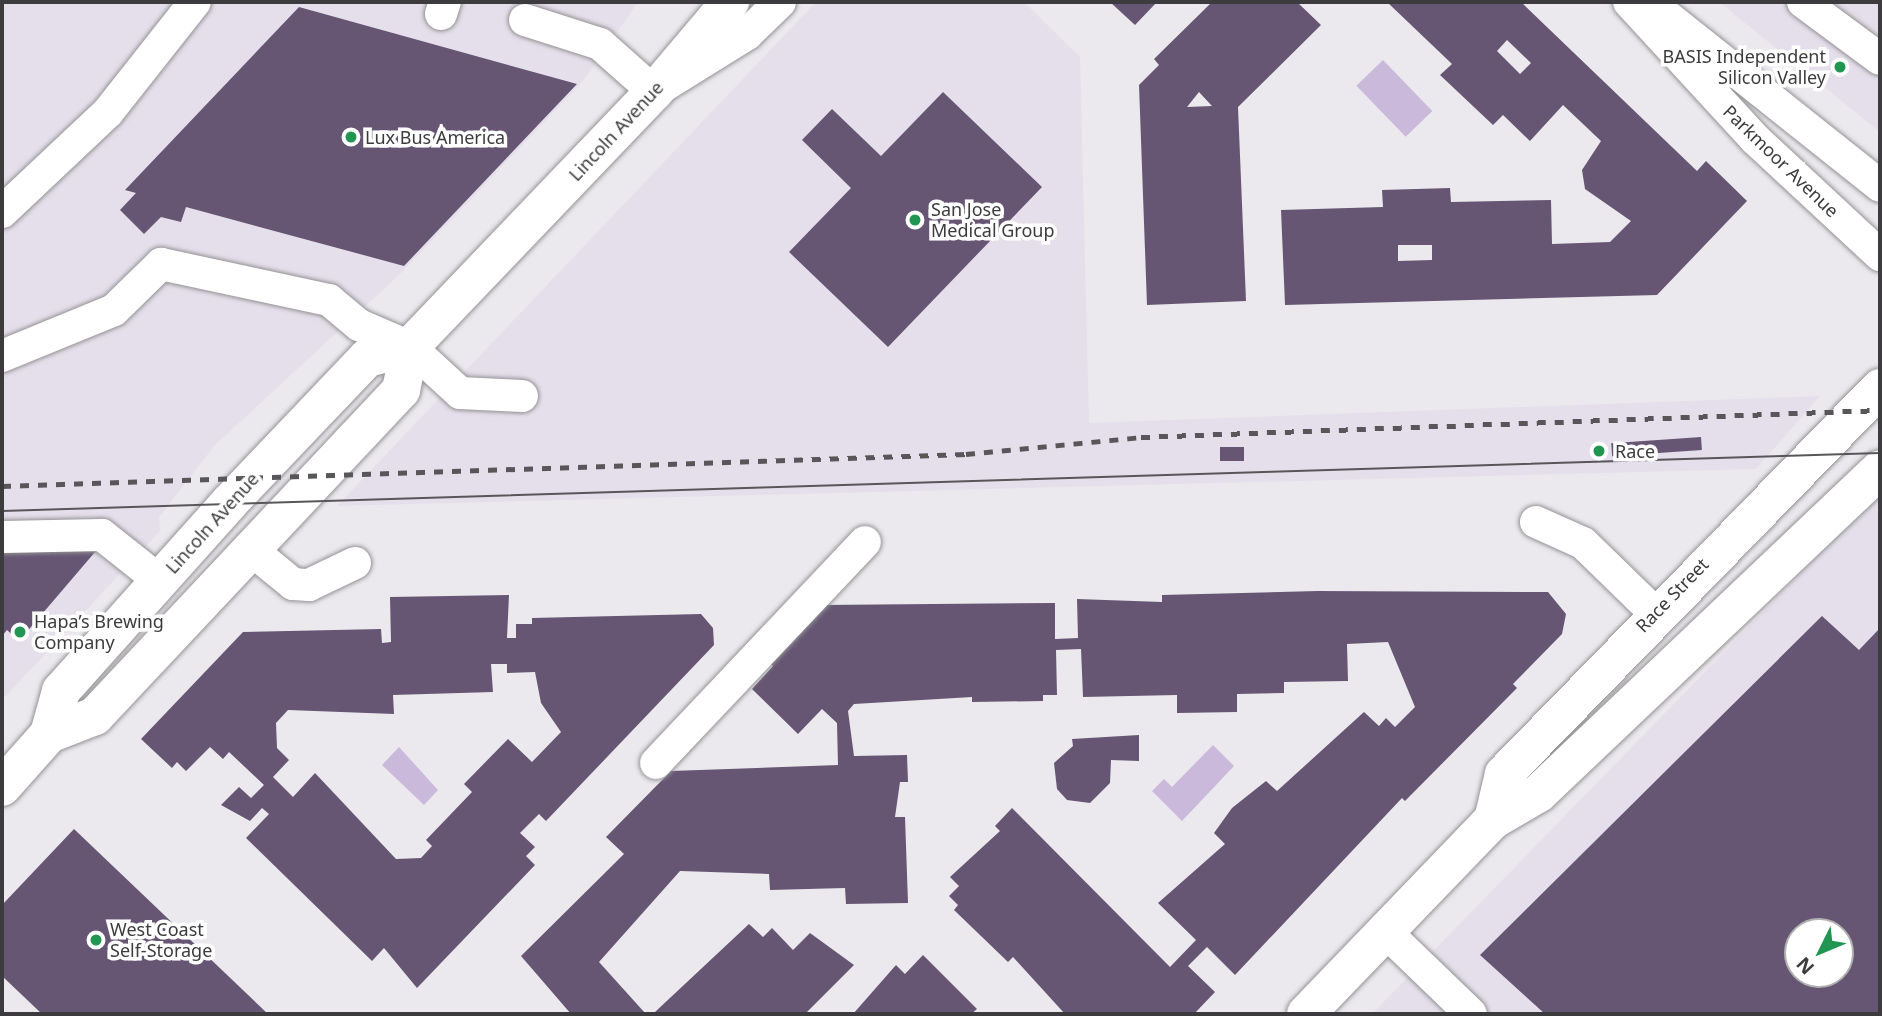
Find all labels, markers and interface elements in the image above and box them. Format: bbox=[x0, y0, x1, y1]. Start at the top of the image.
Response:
place label: BASIS Independent Silicon Valley bbox=[1663, 46, 1826, 88]
marker: BASIS Independent Silicon Valley bbox=[1832, 59, 1848, 75]
street label: Lincoln Avenue bbox=[564, 77, 668, 185]
street label: Parkmoor Avenue bbox=[1719, 100, 1843, 222]
place label: Lux Bus America bbox=[365, 126, 505, 148]
marker: Lux Bus America bbox=[343, 129, 359, 145]
place label: San Jose Medical Group bbox=[931, 199, 1055, 242]
marker: San Jose Medical Group bbox=[905, 210, 925, 230]
place label: Race bbox=[1615, 440, 1655, 462]
marker: Race bbox=[1589, 441, 1609, 461]
street label: Lincoln Avenue bbox=[161, 468, 263, 578]
street label: Race Street bbox=[1631, 553, 1713, 637]
place label: Hapa’s Brewing Company bbox=[34, 611, 164, 654]
marker: Hapa’s Brewing Company bbox=[12, 624, 28, 640]
north arrow bbox=[1784, 918, 1854, 988]
place label: West Coast Self-Storage bbox=[110, 919, 212, 962]
marker: West Coast Self-Storage bbox=[88, 932, 104, 948]
text: N bbox=[1790, 951, 1820, 980]

